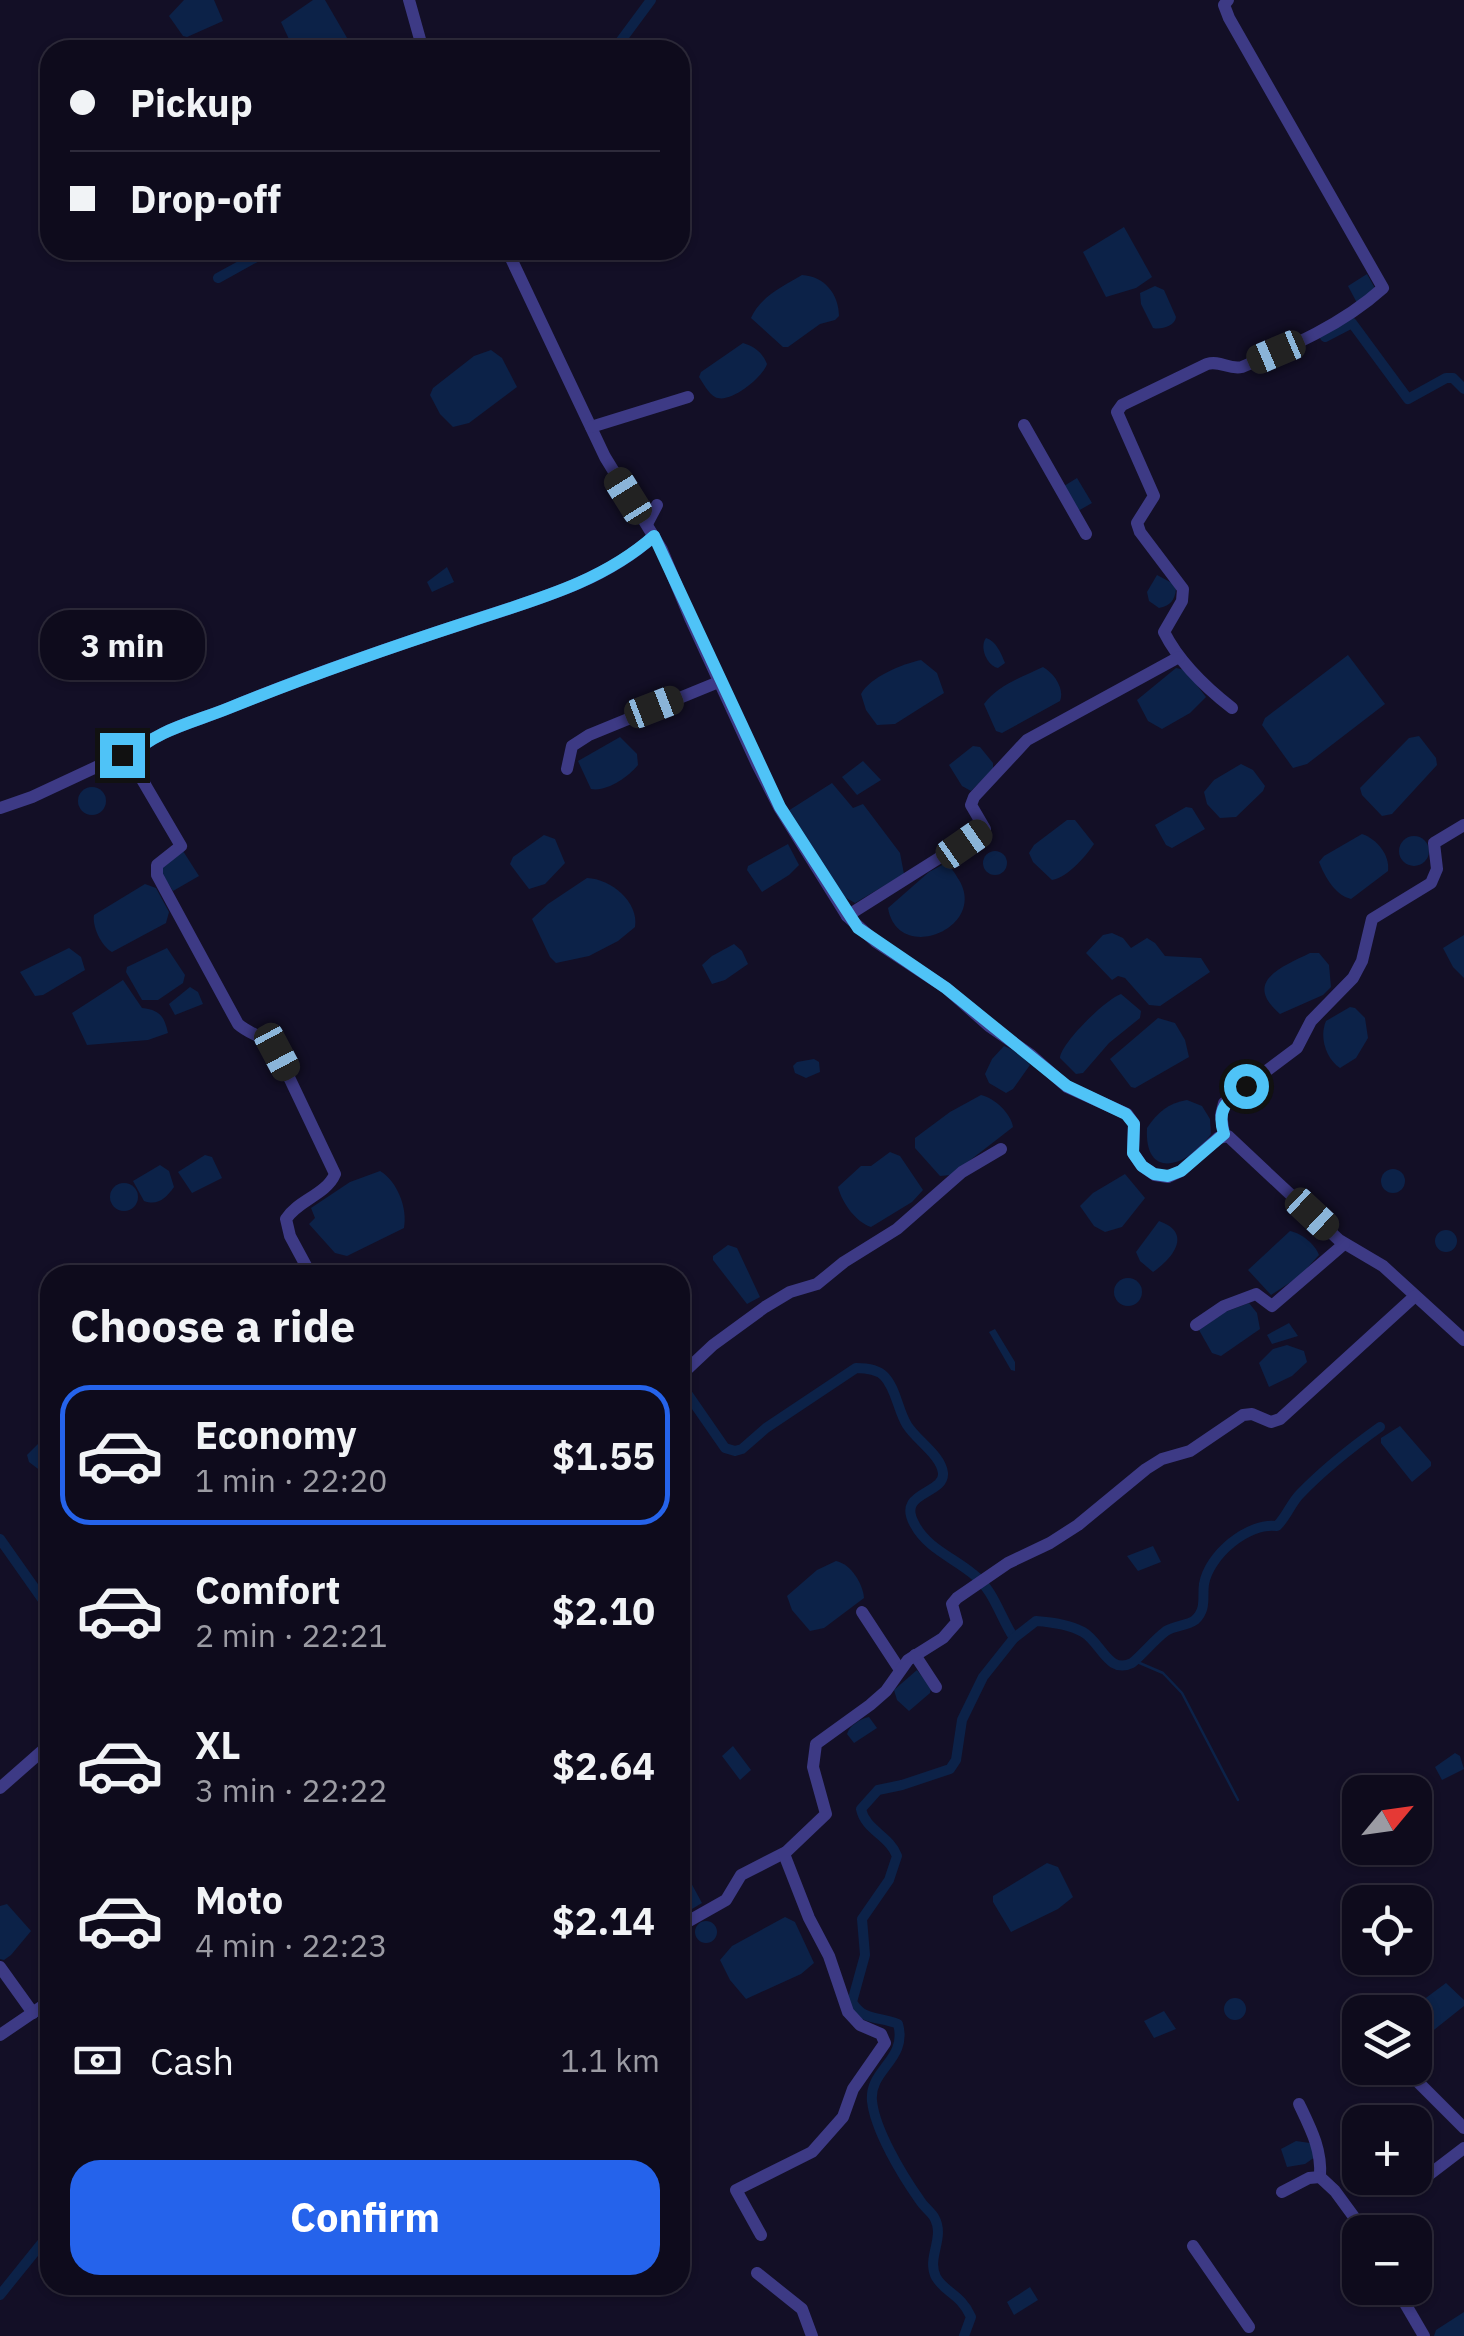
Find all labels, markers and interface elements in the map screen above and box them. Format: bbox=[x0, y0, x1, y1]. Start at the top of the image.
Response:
text: Pickup bbox=[130, 78, 253, 127]
text: Drop-off bbox=[130, 174, 281, 223]
car bbox=[1243, 326, 1309, 378]
car bbox=[599, 463, 657, 529]
callout: 3 min bbox=[39, 610, 204, 680]
text: 3 min bbox=[81, 624, 164, 666]
car bbox=[621, 682, 687, 732]
route end bbox=[100, 733, 145, 778]
car bbox=[931, 815, 997, 873]
car bbox=[250, 1018, 304, 1086]
route start bbox=[1224, 1064, 1269, 1109]
car bbox=[1280, 1183, 1344, 1245]
text: Choose a ride bbox=[70, 1296, 355, 1354]
icon: car bbox=[75, 1410, 165, 1500]
text: Economy bbox=[195, 1410, 357, 1459]
text: $1.55 bbox=[552, 1431, 655, 1480]
text: 1 min · 22:20 bbox=[195, 1459, 388, 1501]
icon: car bbox=[75, 1565, 165, 1655]
text: Comfort bbox=[195, 1565, 340, 1614]
text: $2.10 bbox=[552, 1586, 655, 1635]
text: 2 min · 22:21 bbox=[195, 1614, 388, 1656]
icon: car bbox=[75, 1720, 165, 1810]
text: XL bbox=[195, 1720, 241, 1769]
text: $2.64 bbox=[552, 1741, 655, 1790]
text: 3 min · 22:22 bbox=[195, 1769, 388, 1811]
north arrow bbox=[1342, 1775, 1432, 1865]
map controls bbox=[1342, 1775, 1432, 2305]
icon: car bbox=[75, 1875, 165, 1965]
text: Moto bbox=[195, 1875, 283, 1924]
button: locate bbox=[1342, 1885, 1432, 1975]
text: $2.14 bbox=[552, 1896, 655, 1945]
text: 4 min · 22:23 bbox=[195, 1924, 388, 1966]
button: layers bbox=[1342, 1995, 1432, 2085]
icon: cash bbox=[70, 2033, 125, 2088]
text: Cash bbox=[150, 2036, 234, 2085]
text: 1.1 km bbox=[561, 2039, 660, 2081]
button: + bbox=[1342, 2105, 1432, 2195]
button: Confirm bbox=[70, 2160, 660, 2275]
button: − bbox=[1342, 2215, 1432, 2305]

